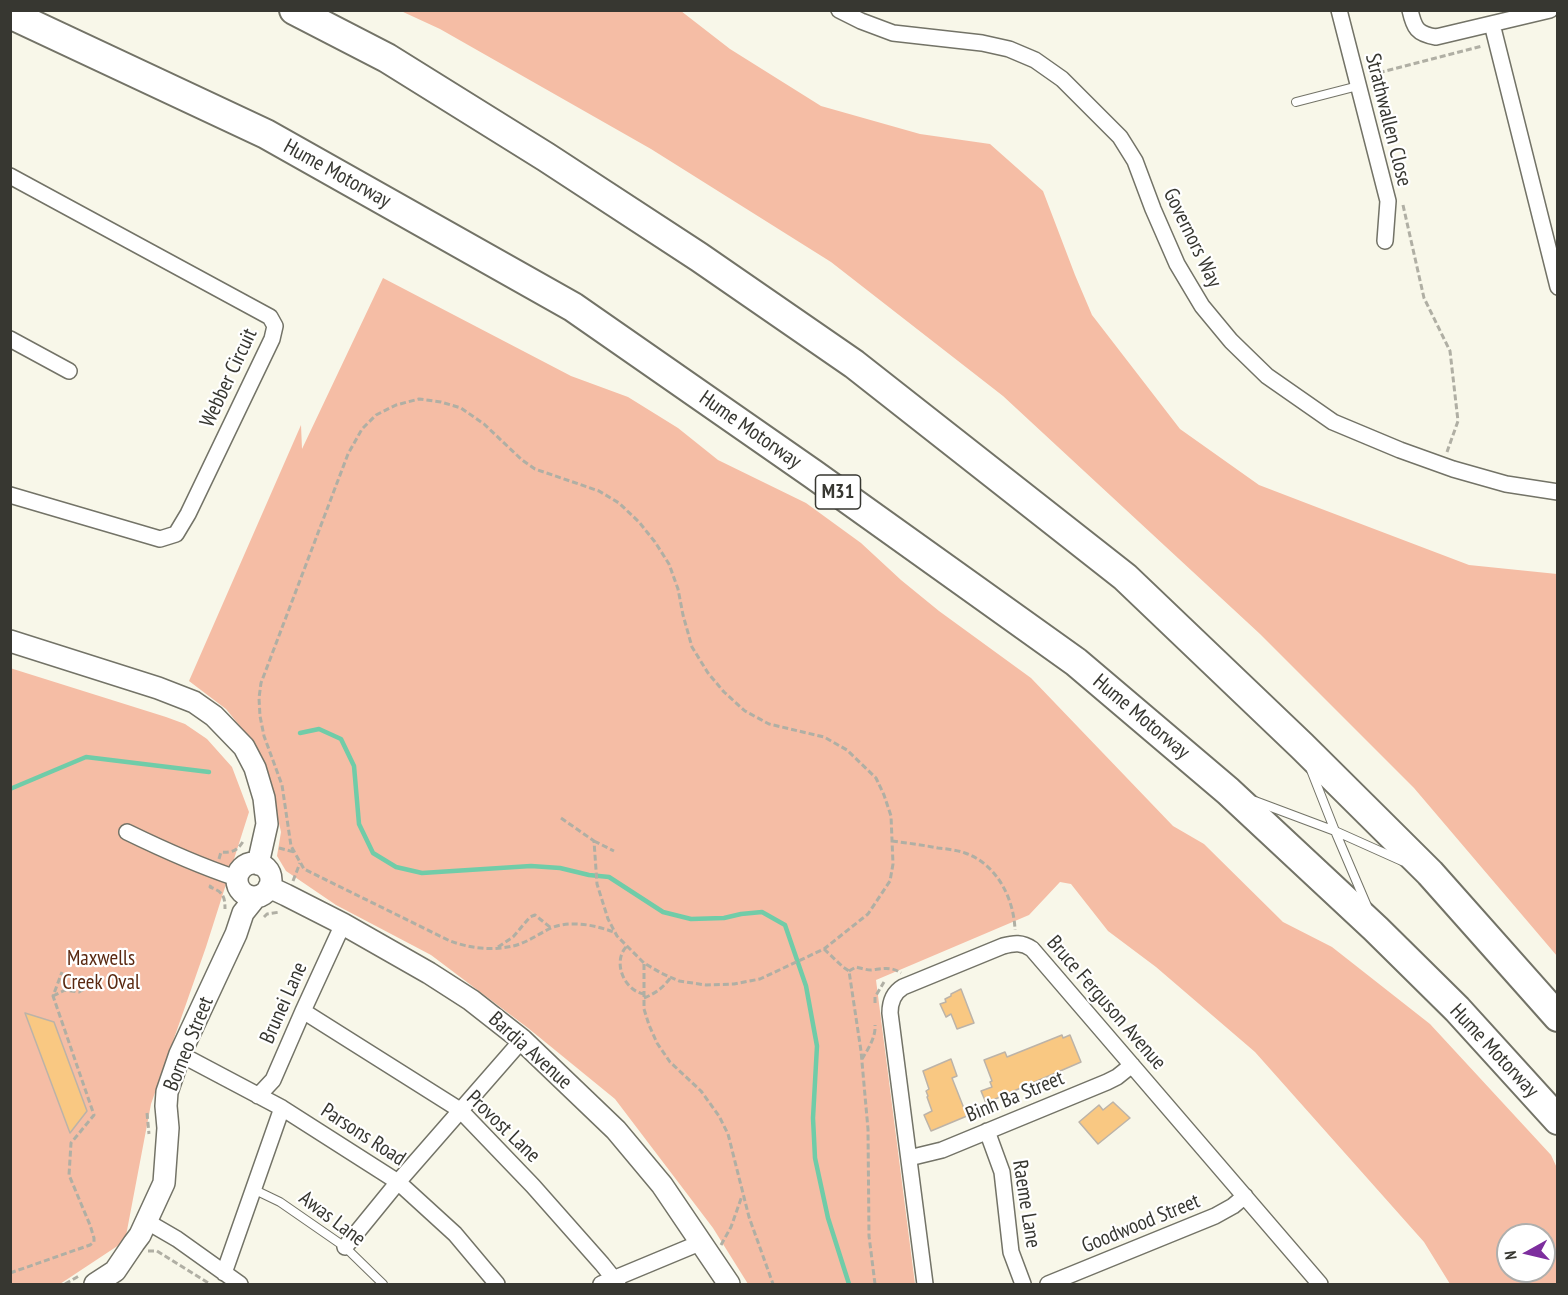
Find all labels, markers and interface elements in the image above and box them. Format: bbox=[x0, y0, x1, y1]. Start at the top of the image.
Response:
street label: Strathwallen Close bbox=[1359, 51, 1417, 189]
street label: Hume Motorway bbox=[279, 134, 395, 214]
street label: Governors Way bbox=[1157, 184, 1227, 292]
street label: Webber Circuit bbox=[195, 325, 263, 431]
street label: Hume Motorway bbox=[694, 386, 806, 474]
road number: M31 bbox=[816, 475, 860, 509]
street label: Hume Motorway bbox=[1087, 669, 1195, 765]
street label: Bruce Ferguson Avenue bbox=[1041, 931, 1171, 1075]
park label: Maxwells Creek Oval bbox=[62, 946, 140, 996]
street label: Brunei Lane bbox=[255, 958, 313, 1048]
street label: Borneo Street bbox=[159, 993, 219, 1095]
street label: Hume Motorway bbox=[1444, 999, 1544, 1103]
street label: Bardia Avenue bbox=[483, 1007, 577, 1095]
street label: Binh Ba Street bbox=[962, 1066, 1068, 1128]
street label: Provost Lane bbox=[461, 1086, 545, 1168]
street label: Parsons Road bbox=[316, 1098, 410, 1172]
street label: Raeme Lane bbox=[1007, 1158, 1045, 1250]
street label: Awas Lane bbox=[294, 1186, 370, 1252]
street label: Goodwood Street bbox=[1078, 1189, 1204, 1259]
north arrow bbox=[1496, 1223, 1556, 1283]
text: N bbox=[1500, 1250, 1521, 1261]

